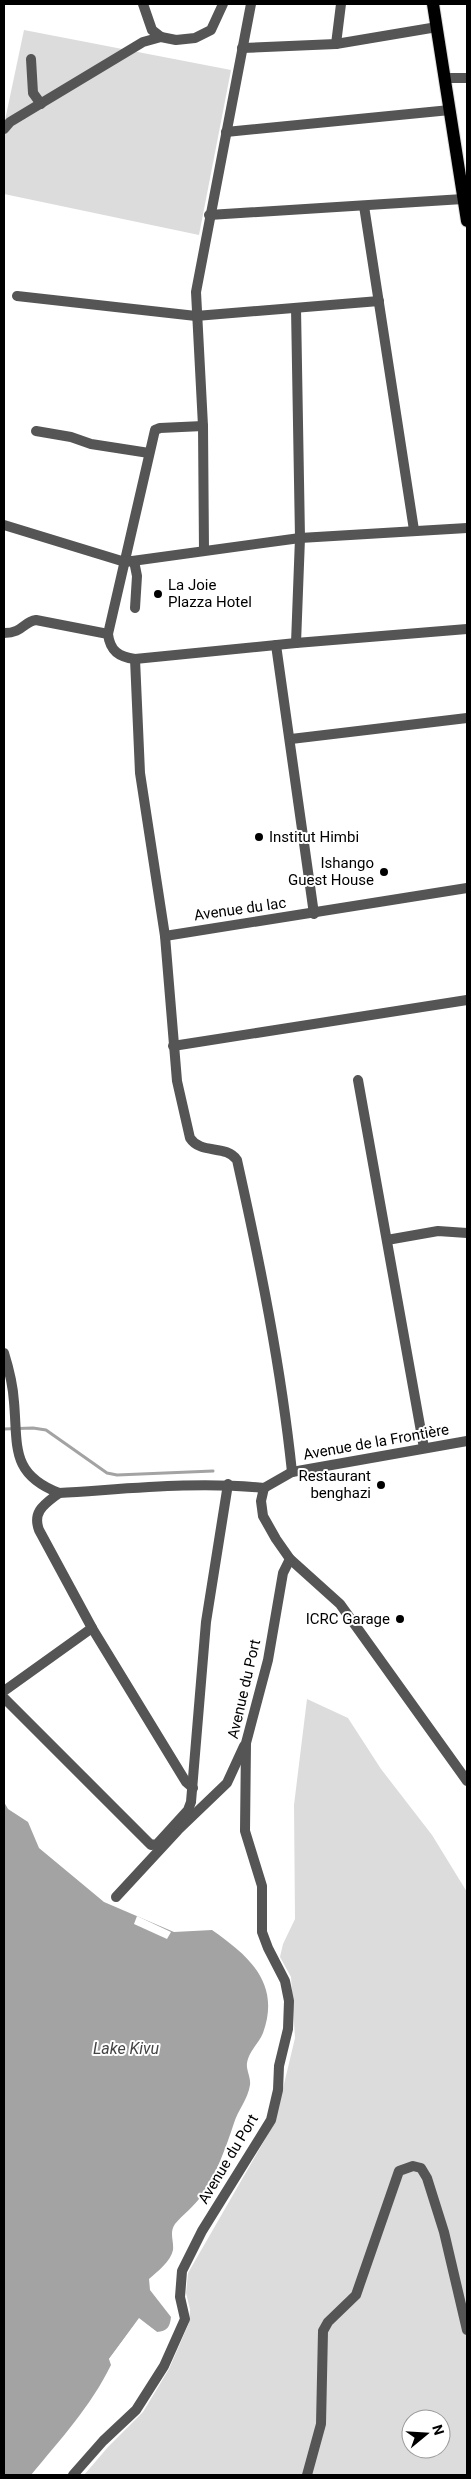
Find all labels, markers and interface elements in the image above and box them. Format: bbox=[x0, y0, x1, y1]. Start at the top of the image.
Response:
place label: La Joie Plazza Hotel bbox=[168, 576, 252, 611]
marker: La Joie Plazza Hotel bbox=[152, 588, 164, 600]
place label: Institut Himbi bbox=[269, 828, 359, 846]
marker: Institut Himbi bbox=[253, 831, 265, 843]
place label: Ishango Guest House bbox=[288, 854, 374, 889]
marker: Ishango Guest House bbox=[378, 866, 390, 878]
street label: Avenue du lac bbox=[193, 894, 287, 924]
street label: Avenue de la Frontière bbox=[302, 1420, 450, 1464]
place label: Restaurant benghazi bbox=[299, 1467, 371, 1502]
marker: Restaurant benghazi bbox=[375, 1479, 387, 1491]
place label: ICRC Garage bbox=[306, 1610, 390, 1628]
marker: ICRC Garage bbox=[394, 1613, 406, 1625]
street label: Avenue du Port bbox=[224, 1637, 264, 1740]
water label: Lake Kivu bbox=[93, 2039, 160, 2058]
street label: Avenue du Port bbox=[194, 2111, 262, 2207]
north arrow bbox=[401, 2409, 451, 2459]
text: N bbox=[429, 2423, 448, 2437]

